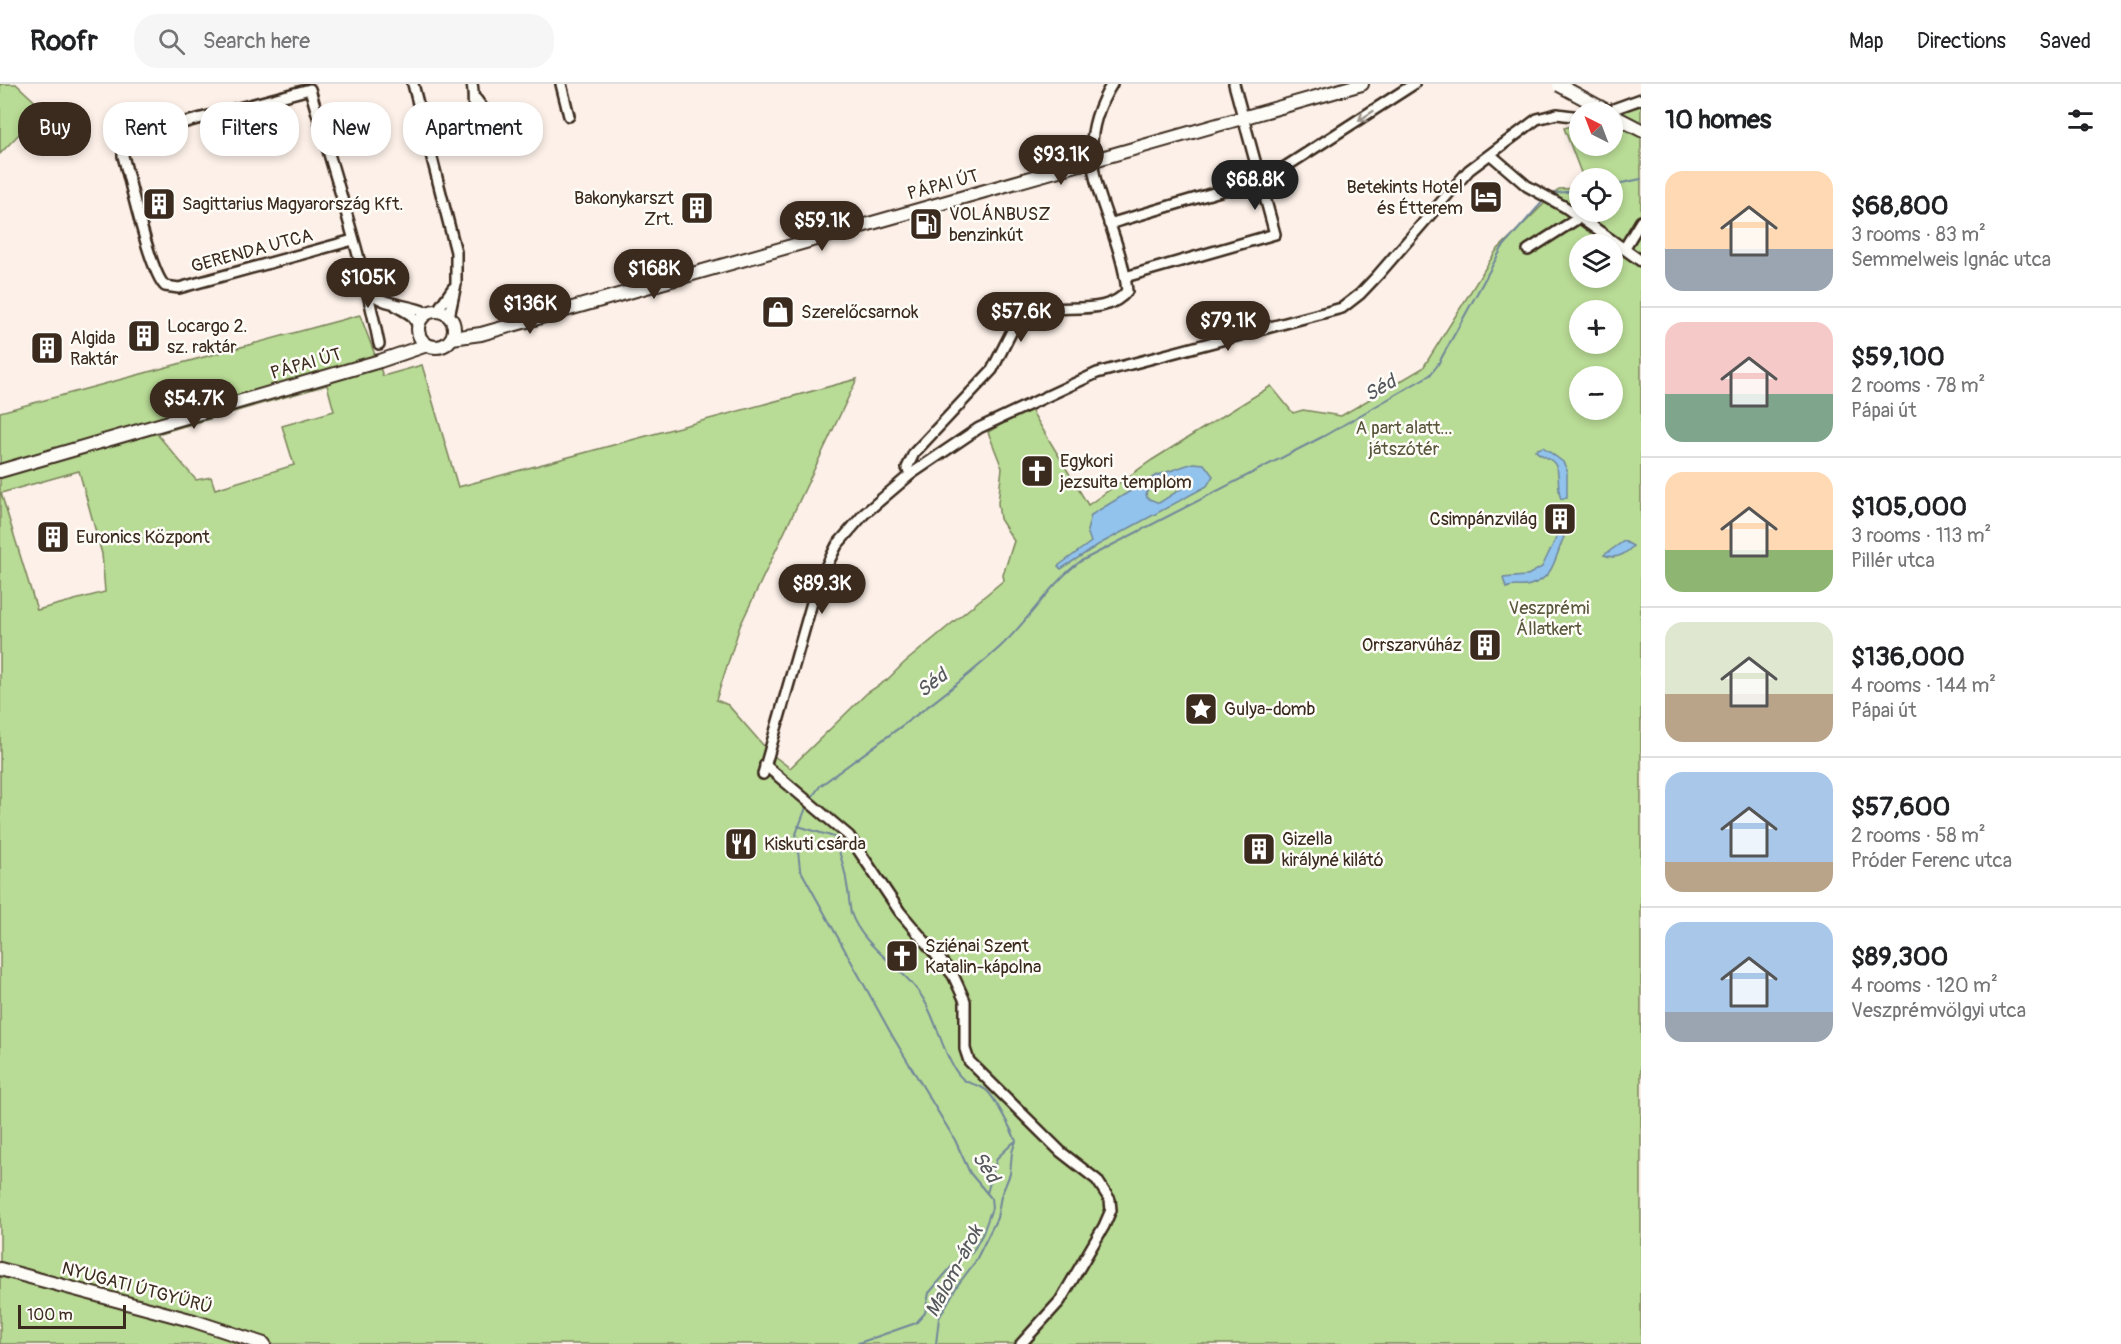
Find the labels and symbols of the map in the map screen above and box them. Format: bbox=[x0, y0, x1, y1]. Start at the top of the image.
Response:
north arrow bbox=[1569, 102, 1623, 156]
one-way arrow bbox=[1357, 110, 1374, 123]
pin: $93.1K bbox=[1012, 135, 1110, 186]
pin: $68.8K bbox=[1206, 160, 1304, 211]
street label: PÁPAI ÚT bbox=[905, 164, 981, 206]
place label: Betekints Hotel és Étterem bbox=[1347, 176, 1463, 220]
hotel icon: Betekints Hotel és Étterem bbox=[1468, 179, 1504, 215]
building icon: Sagittarius Magyarország Kft. bbox=[141, 186, 177, 222]
place label: Bakonykarszt Zrt. bbox=[574, 187, 675, 231]
building icon: Bakonykarszt Zrt. bbox=[679, 190, 715, 226]
place label: Sagittarius Magyarország Kft. bbox=[182, 193, 403, 216]
pin: $59.1K bbox=[773, 201, 871, 252]
place label: VOLÁNBUSZ benzinkút bbox=[949, 203, 1051, 247]
fuel station icon: VOLÁNBUSZ benzinkút bbox=[908, 206, 944, 242]
street label: GERENDA UTCA bbox=[189, 224, 316, 278]
pin: $168K bbox=[612, 249, 696, 300]
pin: $105K bbox=[326, 258, 410, 309]
pin: $136K bbox=[488, 284, 572, 335]
pin: $57.6K bbox=[972, 292, 1070, 343]
shop icon: Szerelőcsarnok bbox=[760, 294, 796, 330]
place label: Szerelőcsarnok bbox=[801, 301, 919, 324]
pin: $79.1K bbox=[1179, 301, 1277, 352]
place label: Locargo 2. sz. raktár bbox=[167, 315, 247, 359]
building icon: Locargo 2. sz. raktár bbox=[126, 318, 162, 354]
place label: Algida Raktár bbox=[70, 327, 119, 371]
building icon: Algida Raktár bbox=[29, 330, 65, 366]
street label: PÁPAI ÚT bbox=[268, 343, 344, 385]
water label: Séd bbox=[1360, 368, 1402, 407]
pin: $54.7K bbox=[145, 379, 243, 430]
park label: A part alatt... játszótér bbox=[1356, 417, 1452, 461]
place label: Egykori jezsuita templom bbox=[1059, 450, 1192, 494]
church icon: Egykori jezsuita templom bbox=[1019, 453, 1055, 489]
building icon: Csimpánzvilág bbox=[1542, 501, 1578, 537]
place label: Csimpánzvilág bbox=[1430, 508, 1537, 531]
building icon: Euronics Központ bbox=[35, 519, 71, 555]
place label: Euronics Központ bbox=[76, 526, 211, 549]
pin: $89.3K bbox=[773, 564, 871, 615]
park label: Veszprémi Állatkert bbox=[1509, 597, 1589, 641]
building icon: Orrszarvúház bbox=[1467, 627, 1503, 663]
place label: Orrszarvúház bbox=[1362, 634, 1462, 657]
water label: Séd bbox=[912, 662, 954, 703]
place icon: Gulya-domb bbox=[1183, 691, 1219, 727]
place label: Gulya-domb bbox=[1224, 698, 1316, 721]
restaurant icon: Kiskuti csárda bbox=[723, 826, 759, 862]
place label: Gizella királyné kilátó bbox=[1282, 828, 1384, 872]
building icon: Gizella királyné kilátó bbox=[1241, 831, 1277, 867]
place label: Kiskuti csárda bbox=[764, 833, 866, 856]
place label: Sziénai Szent Katalin-kápolna bbox=[925, 935, 1041, 979]
church icon: Sziénai Szent Katalin-kápolna bbox=[884, 938, 920, 974]
water label: Séd bbox=[967, 1147, 1006, 1189]
water label: Malom-árok bbox=[919, 1220, 989, 1321]
street label: NYUGATI ÚTGYŰRŰ bbox=[59, 1257, 215, 1319]
scale bar bbox=[18, 1302, 126, 1330]

